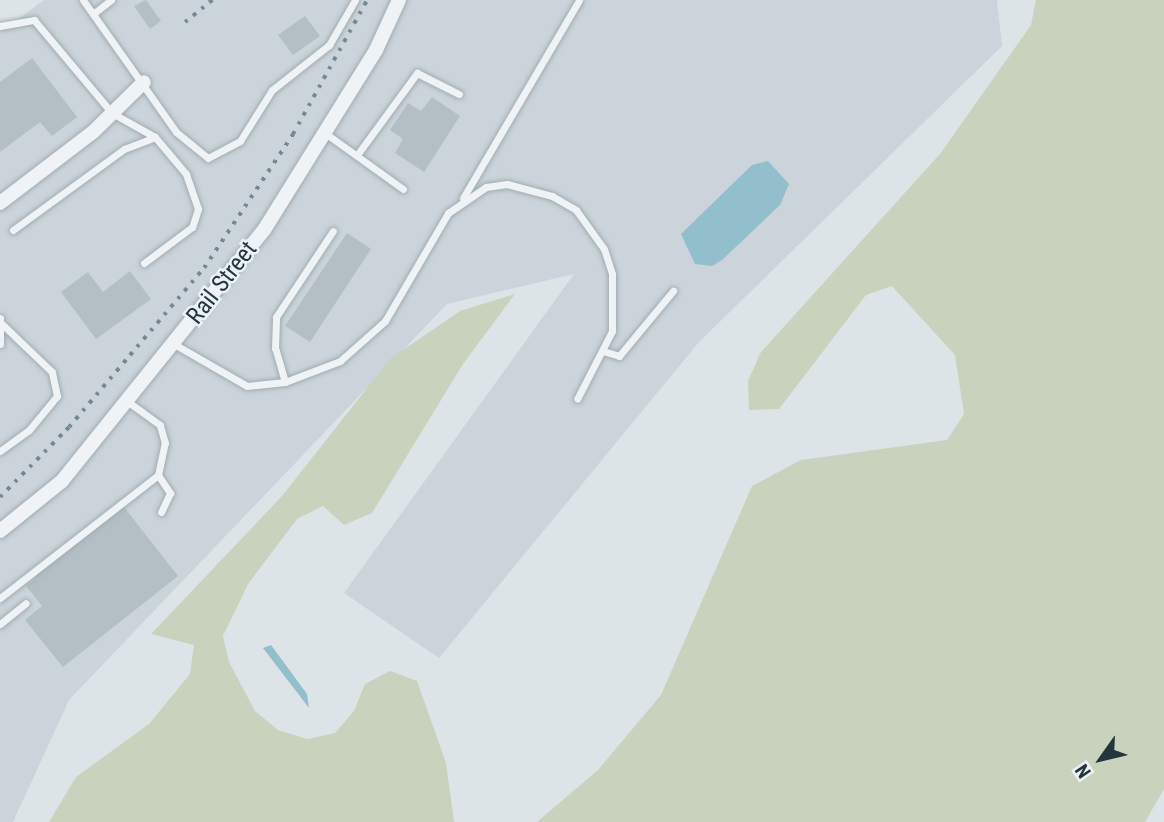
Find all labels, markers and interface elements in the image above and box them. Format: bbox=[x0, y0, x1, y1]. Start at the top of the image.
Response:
street label: Rail Street bbox=[181, 236, 263, 330]
north arrow bbox=[1066, 724, 1136, 794]
text: N bbox=[1070, 760, 1096, 782]

